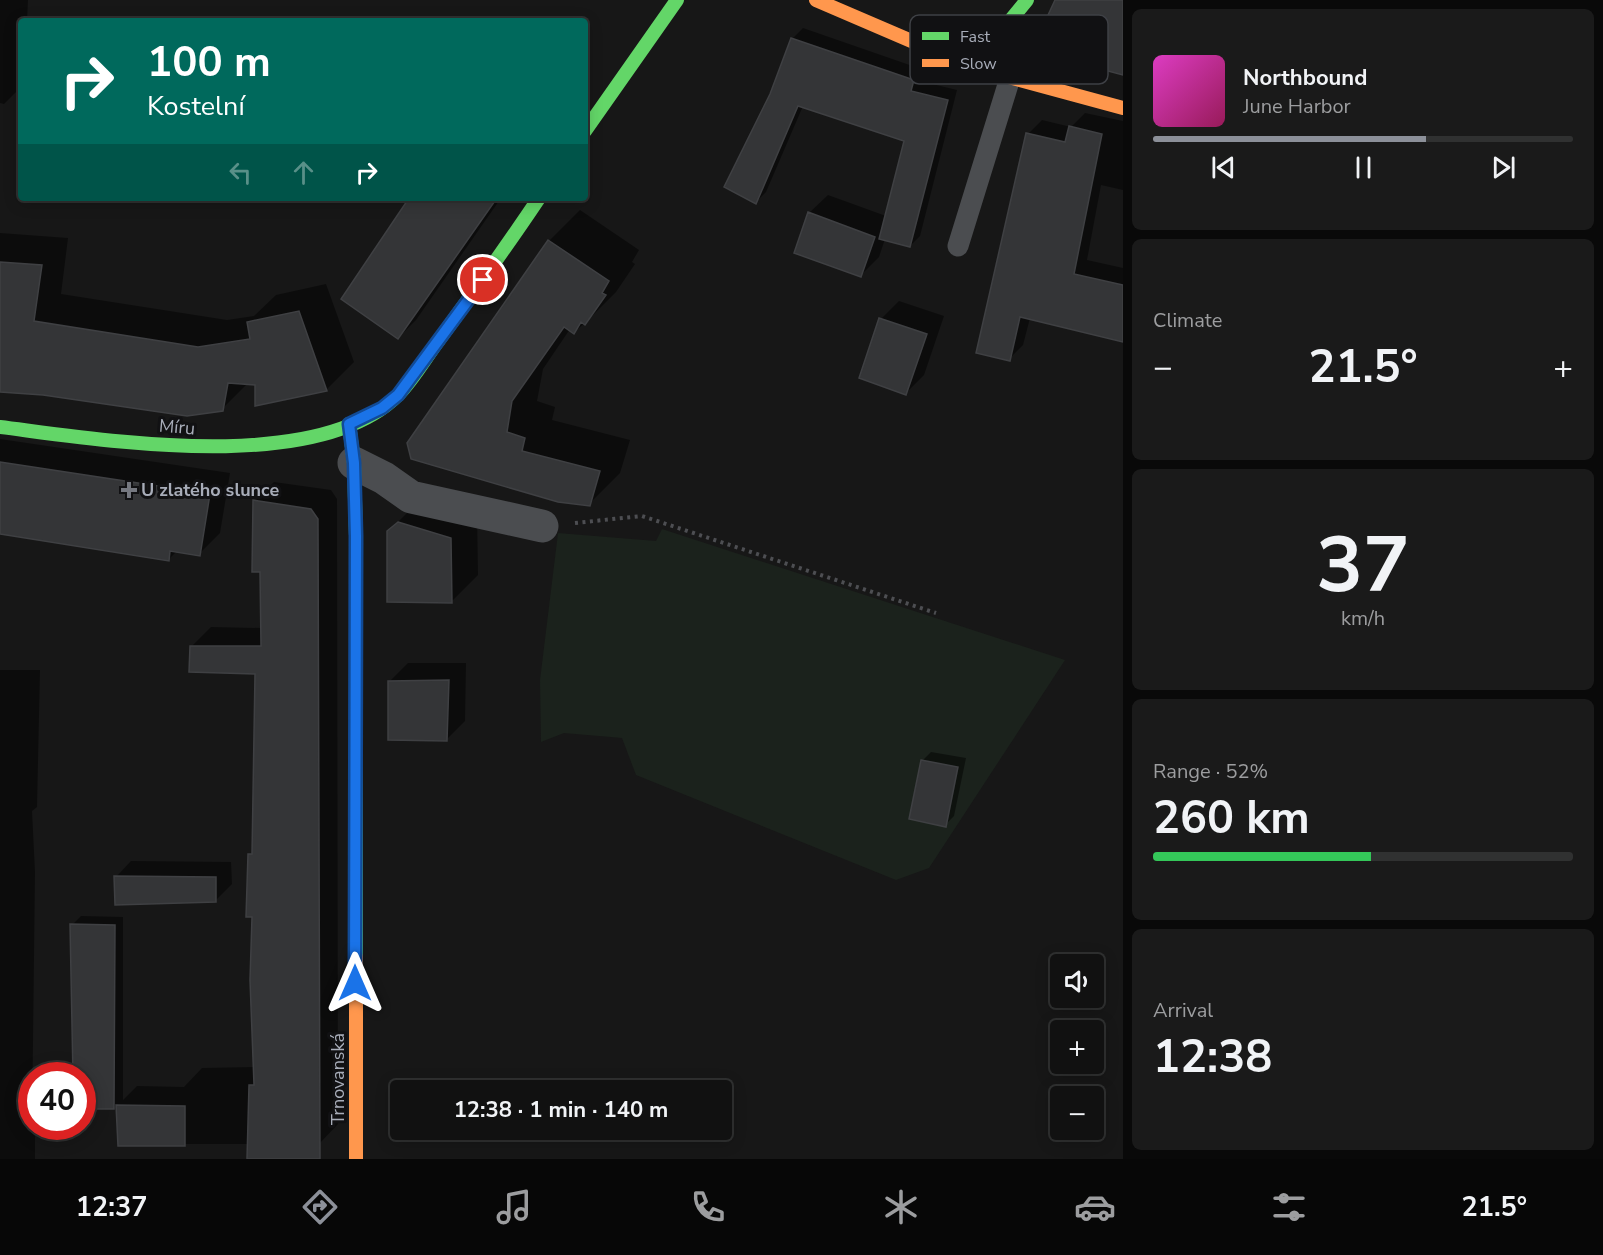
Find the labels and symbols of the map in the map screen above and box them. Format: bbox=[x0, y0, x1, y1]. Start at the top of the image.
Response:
legend bbox=[910, 15, 1108, 84]
text: Fast bbox=[960, 26, 991, 48]
text: Slow bbox=[960, 53, 997, 75]
pin bbox=[457, 254, 508, 305]
street label: Míru bbox=[158, 413, 196, 441]
place label: U zlatého slunce bbox=[141, 478, 279, 502]
marker: U zlatého slunce bbox=[122, 483, 136, 497]
position arrow bbox=[323, 951, 387, 1015]
street label: Trnovanská bbox=[326, 1033, 350, 1125]
speed limit sign: 40 bbox=[18, 1062, 96, 1140]

